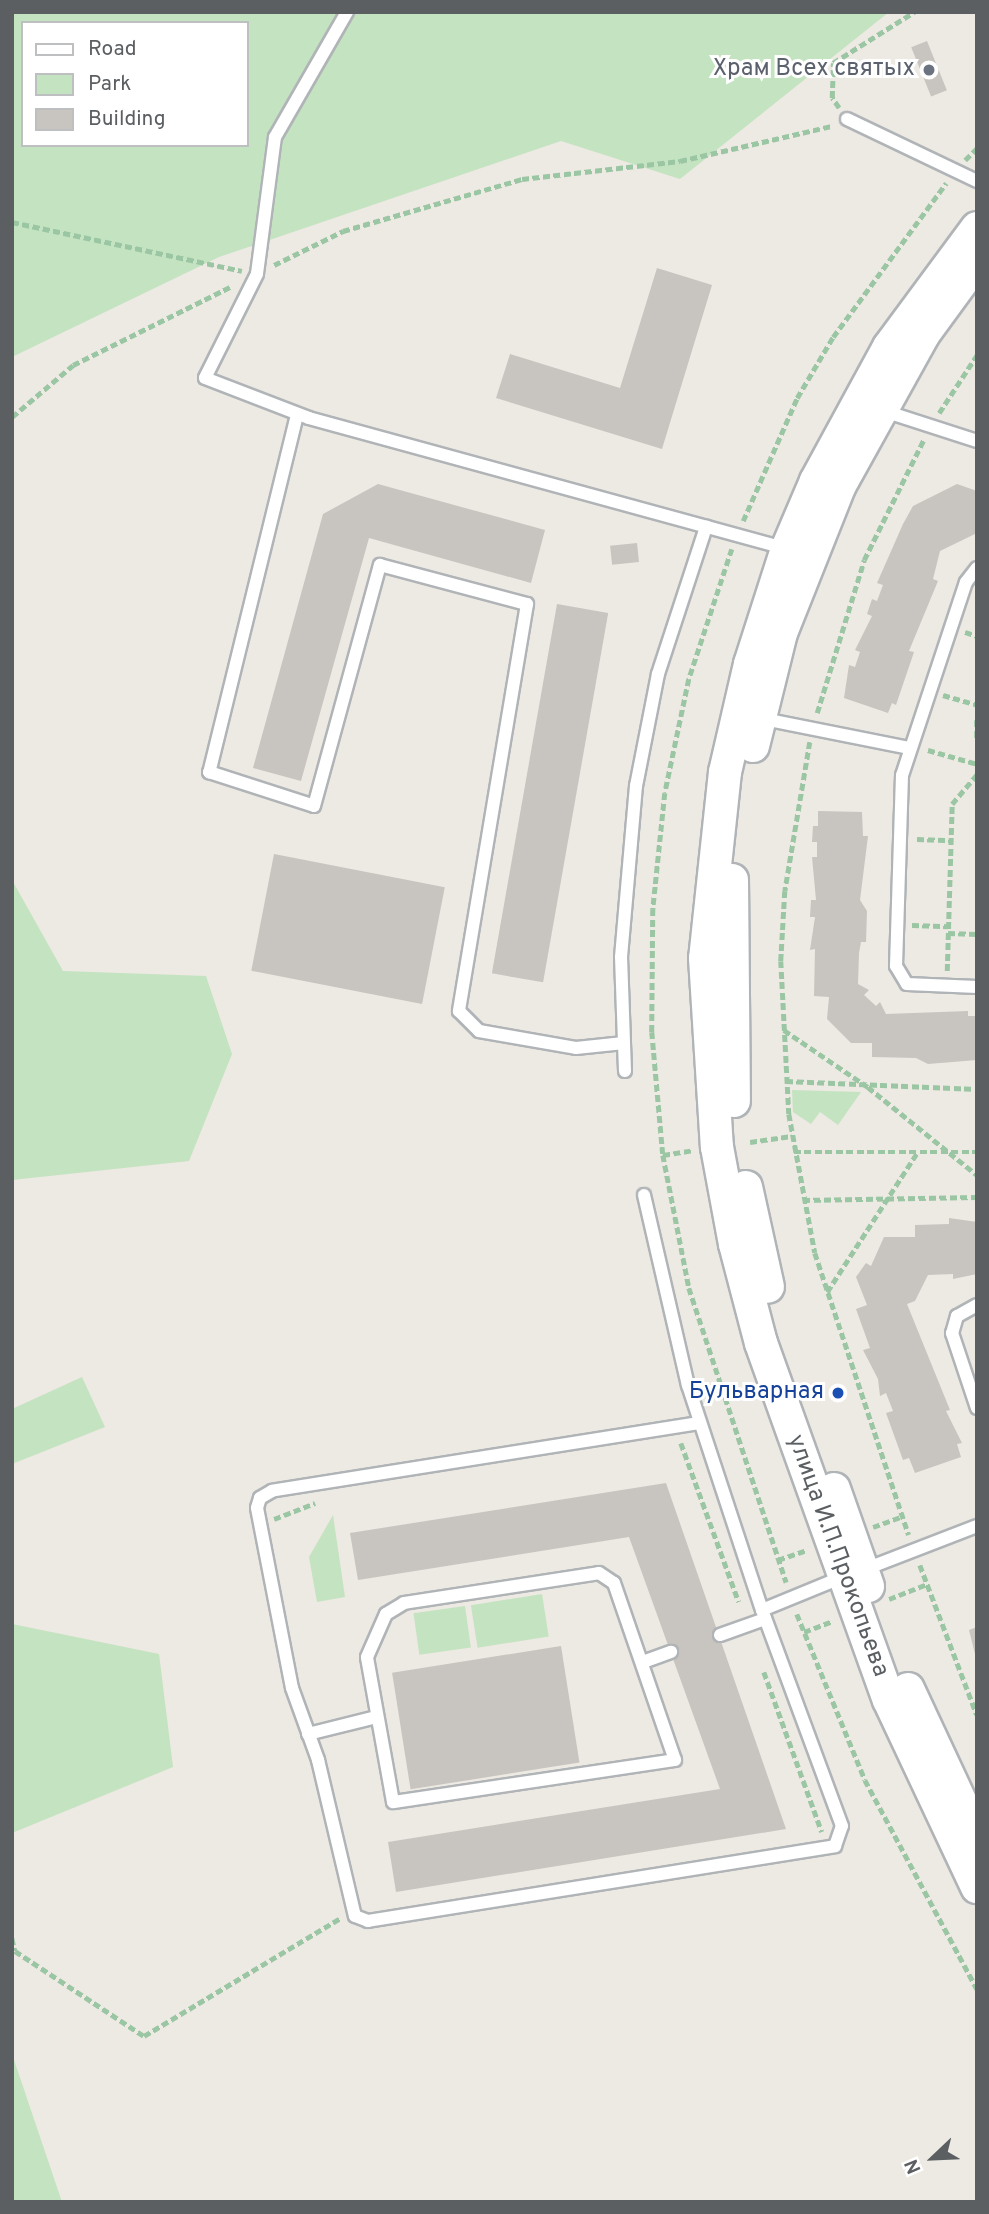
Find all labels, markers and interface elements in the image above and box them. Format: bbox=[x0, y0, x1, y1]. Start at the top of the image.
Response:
legend bbox=[21, 21, 248, 147]
text: Road bbox=[88, 36, 137, 63]
place label: Храм Всех святых bbox=[713, 56, 915, 84]
marker: Храм Всех святых bbox=[921, 62, 937, 78]
text: Park bbox=[88, 71, 131, 98]
text: Building bbox=[88, 106, 166, 133]
place label: Бульварная bbox=[689, 1379, 824, 1407]
marker: Бульварная bbox=[830, 1385, 846, 1401]
street label: улица И.П.Прокопьева bbox=[780, 1431, 894, 1681]
north arrow bbox=[898, 2123, 968, 2193]
text: N bbox=[900, 2155, 927, 2177]

